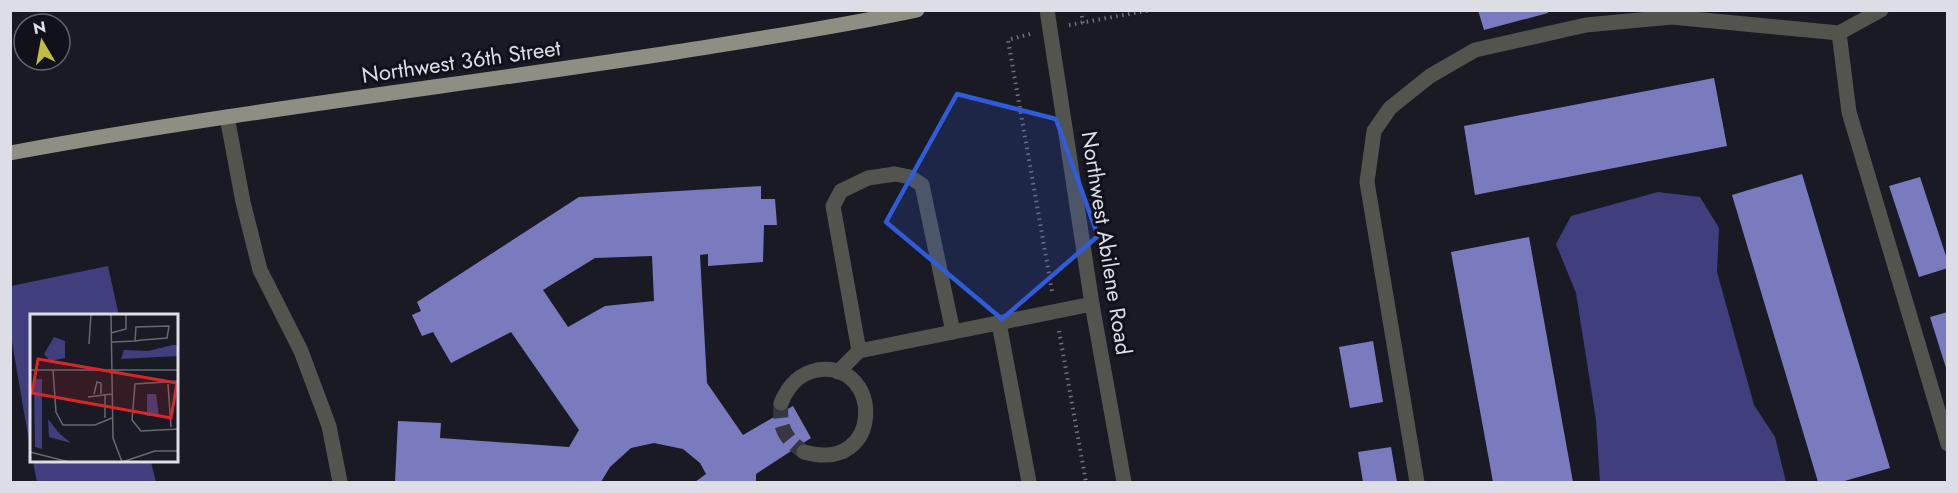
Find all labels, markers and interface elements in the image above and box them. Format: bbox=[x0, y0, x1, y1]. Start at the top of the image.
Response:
north arrow bbox=[12, 12, 72, 72]
text: N bbox=[31, 15, 48, 40]
street label: Northwest 36th Street bbox=[359, 31, 563, 91]
street label: Northwest Abilene Road bbox=[1074, 129, 1140, 357]
inset map bbox=[30, 314, 178, 463]

